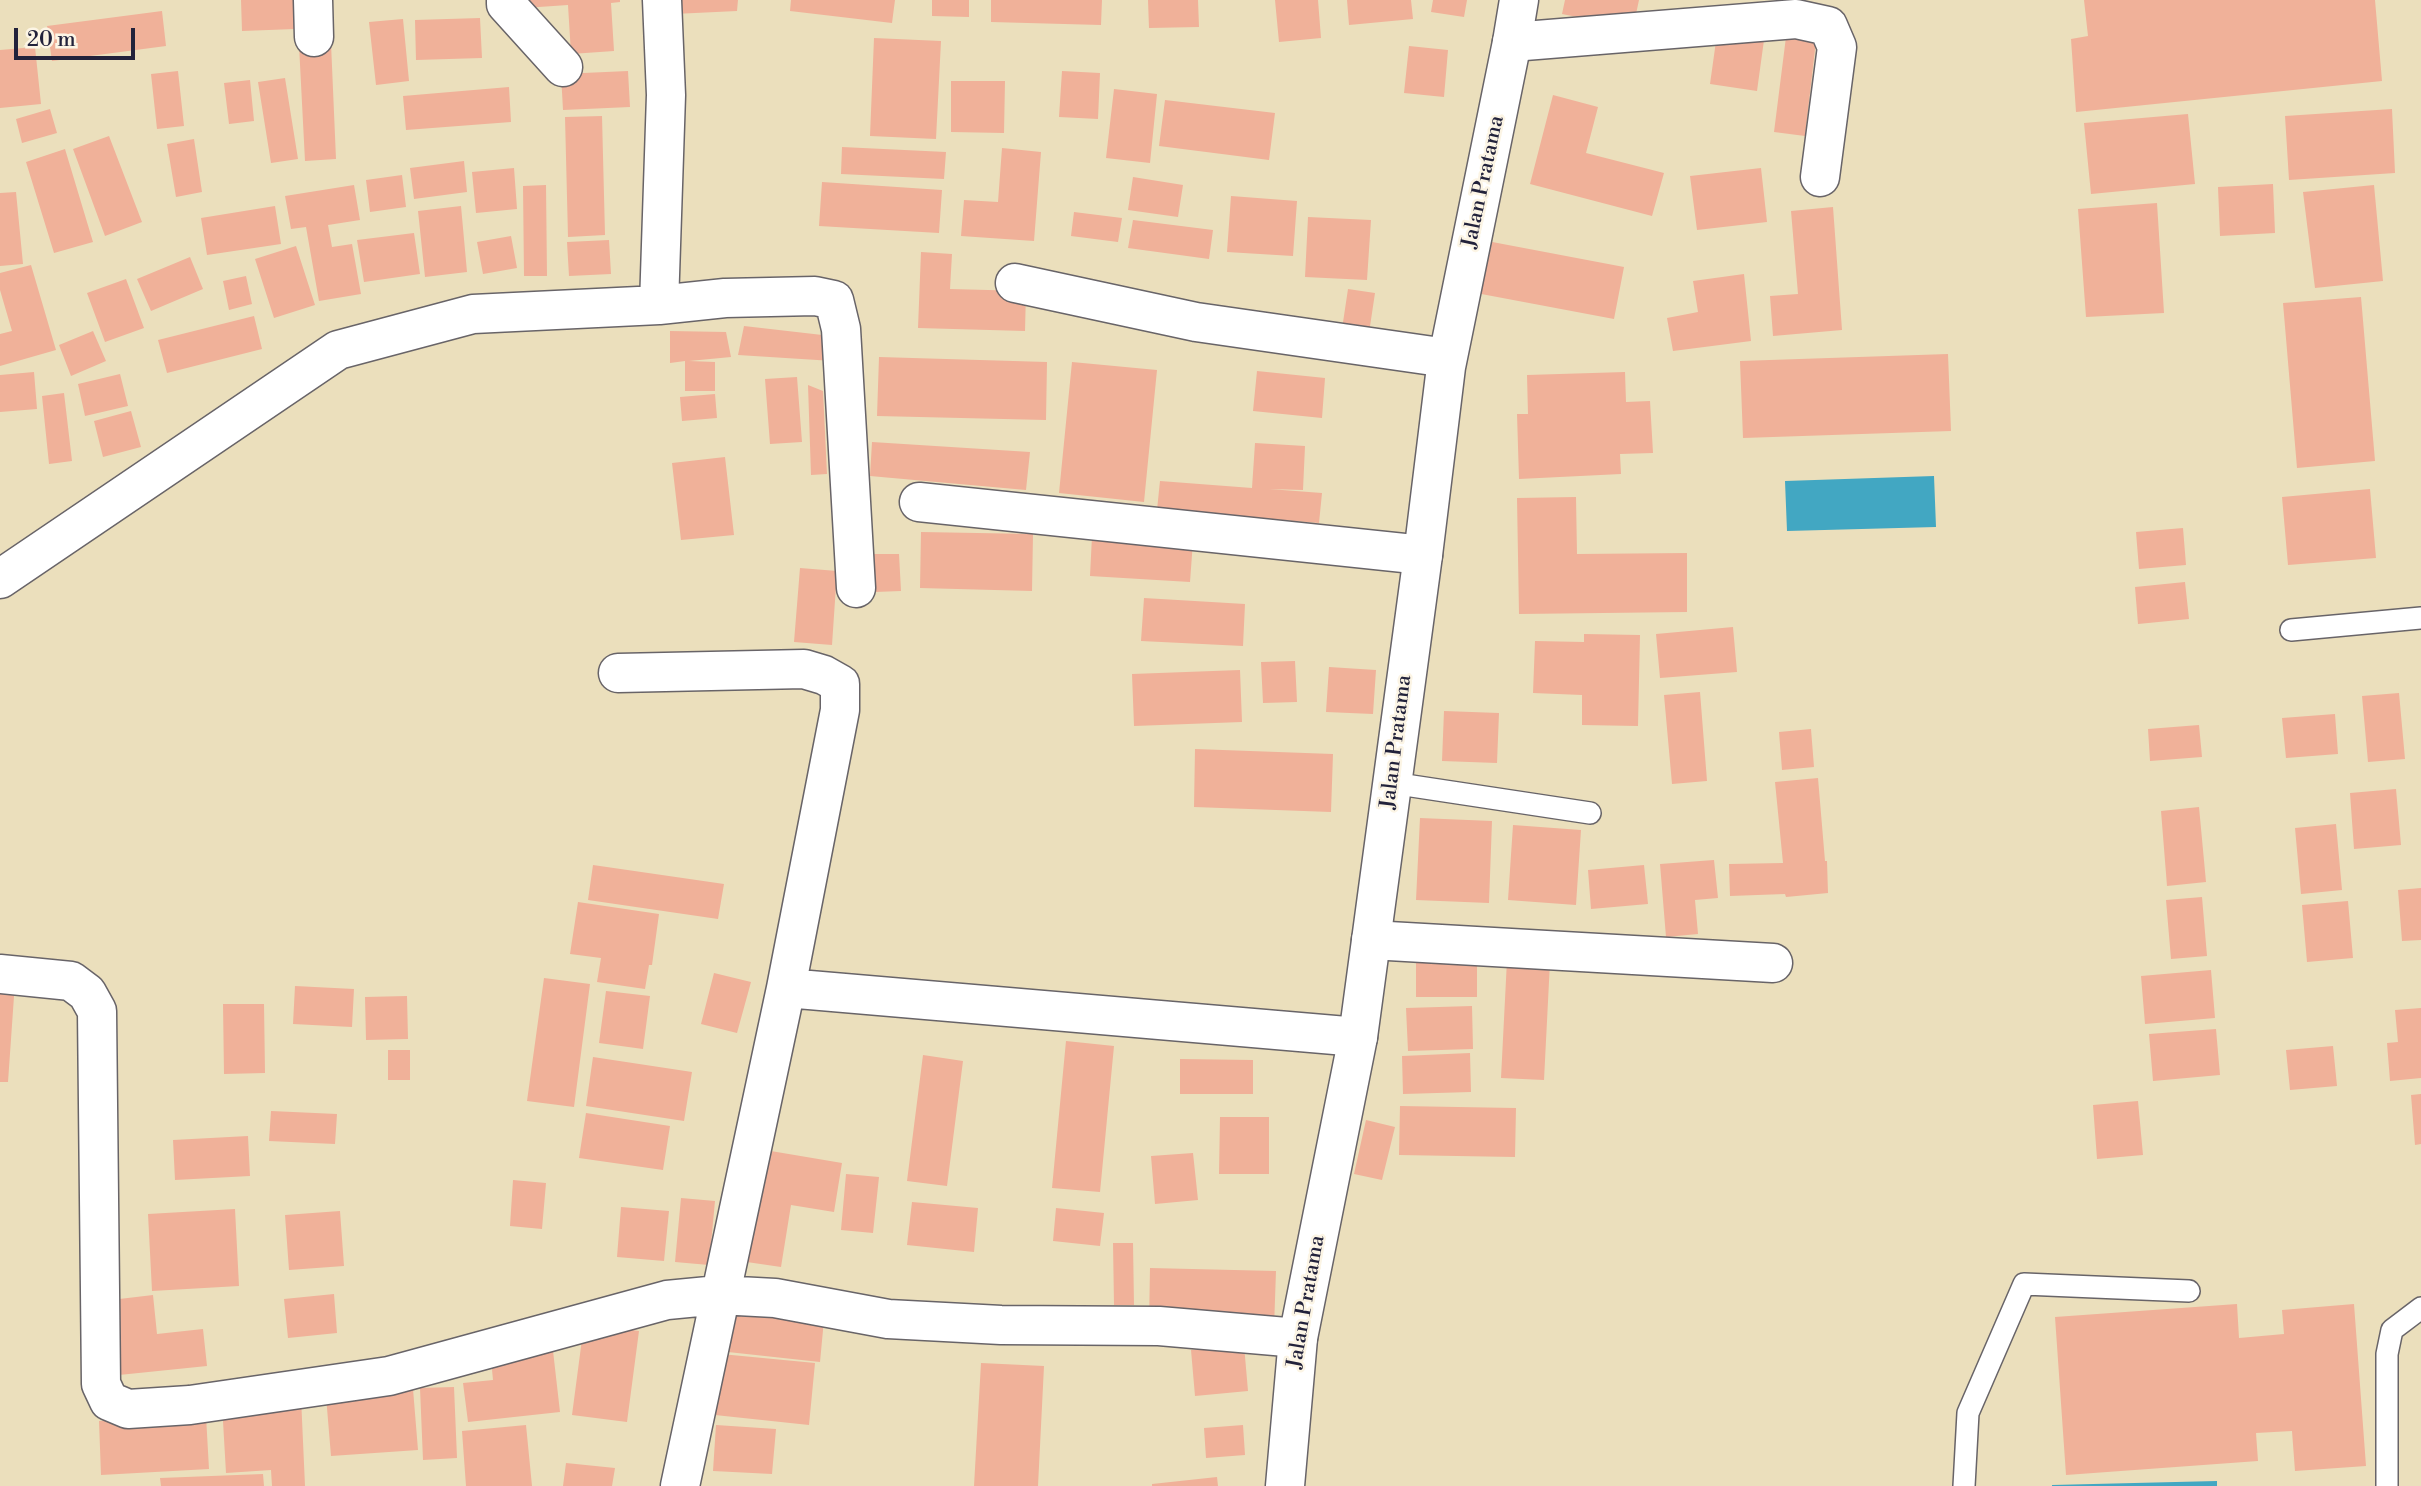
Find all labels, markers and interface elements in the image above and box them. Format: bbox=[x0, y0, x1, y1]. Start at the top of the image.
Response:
scale bar bbox=[18, 14, 138, 58]
text: 20 m bbox=[27, 27, 76, 53]
street label: Jalan Pratama bbox=[1458, 114, 1510, 250]
street label: Jalan Pratama bbox=[1376, 674, 1418, 810]
street label: Jalan Pratama bbox=[1283, 1234, 1331, 1370]

